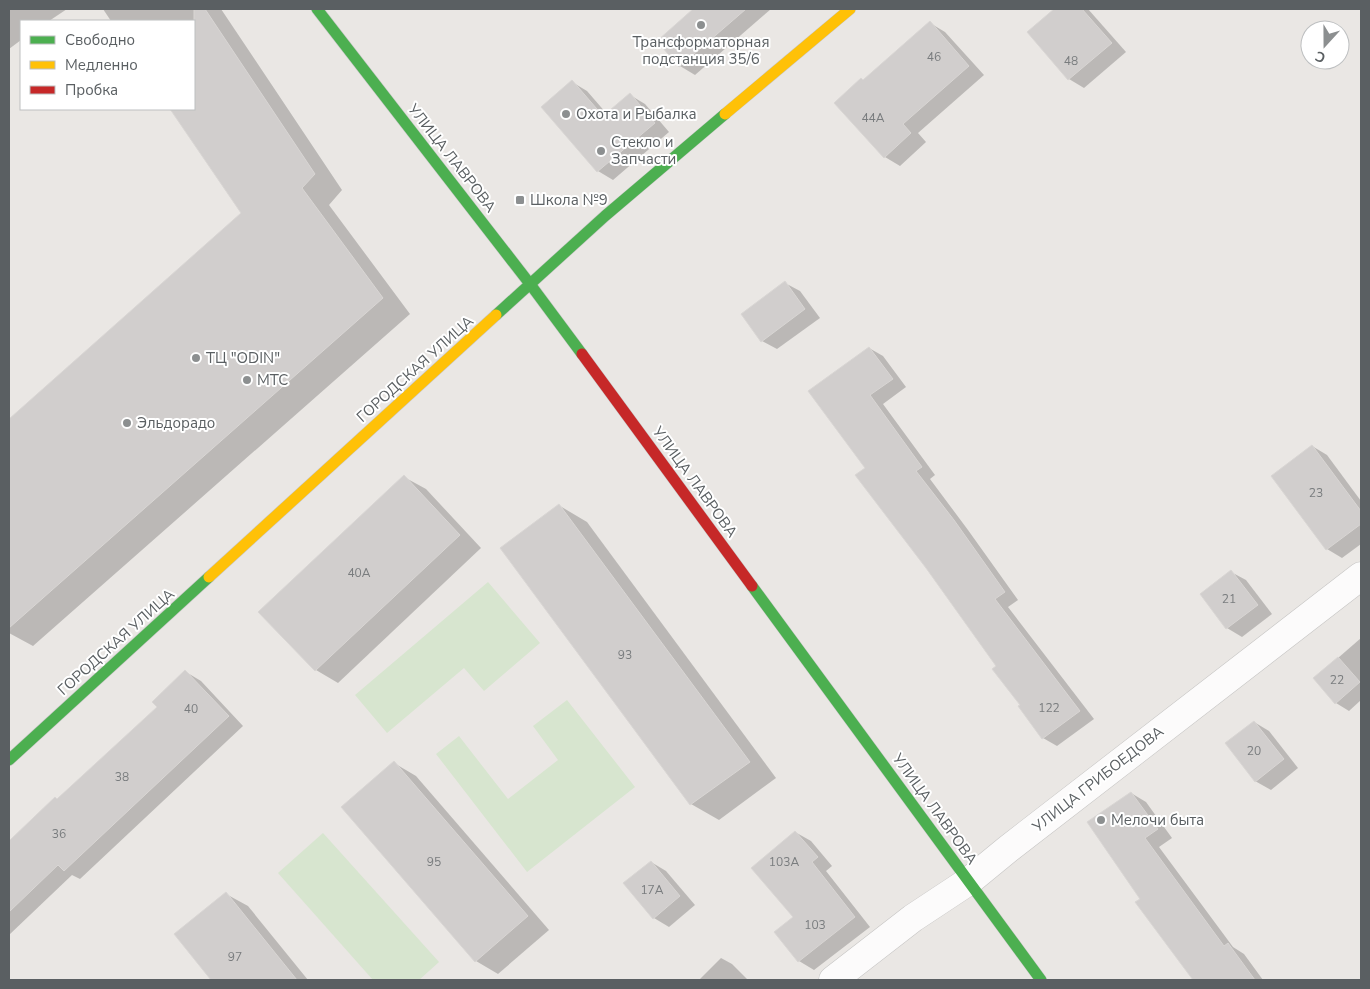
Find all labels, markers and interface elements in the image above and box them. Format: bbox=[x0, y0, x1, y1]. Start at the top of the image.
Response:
marker: Трансформаторная подстанция 35/6 bbox=[695, 19, 707, 31]
legend bbox=[20, 20, 195, 110]
north arrow bbox=[1300, 20, 1350, 70]
text: Свободно bbox=[65, 30, 135, 50]
place label: Трансформаторная подстанция 35/6 bbox=[632, 32, 770, 69]
text: С bbox=[1312, 46, 1328, 67]
house number: 46 bbox=[927, 49, 941, 65]
house number: 48 bbox=[1064, 53, 1078, 69]
text: Медленно bbox=[65, 55, 138, 75]
text: Пробка bbox=[65, 80, 118, 100]
street label: УЛИЦА ЛАВРОВА bbox=[403, 99, 501, 216]
place label: Охота и Рыбалка bbox=[576, 104, 697, 124]
marker: Охота и Рыбалка bbox=[560, 108, 572, 120]
house number: 44А bbox=[861, 110, 885, 126]
place label: Стекло и Запчасти bbox=[611, 132, 676, 169]
marker: Стекло и Запчасти bbox=[595, 145, 607, 157]
place label: Школа №9 bbox=[530, 190, 608, 210]
marker: Школа №9 bbox=[514, 194, 526, 206]
street label: ГОРОДСКАЯ УЛИЦА bbox=[352, 311, 478, 427]
place label: ТЦ "ODIN" bbox=[206, 348, 280, 368]
marker: ТЦ "ODIN" bbox=[190, 352, 202, 364]
place label: МТС bbox=[257, 370, 288, 390]
marker: МТС bbox=[241, 374, 253, 386]
place label: Эльдорадо bbox=[137, 413, 215, 433]
marker: Эльдорадо bbox=[121, 417, 133, 429]
street label: УЛИЦА ЛАВРОВА bbox=[647, 422, 742, 542]
house number: 23 bbox=[1309, 485, 1323, 501]
house number: 40А bbox=[347, 565, 371, 581]
street label: ГОРОДСКАЯ УЛИЦА bbox=[53, 584, 179, 700]
house number: 21 bbox=[1222, 591, 1236, 607]
house number: 93 bbox=[618, 647, 632, 663]
house number: 22 bbox=[1330, 672, 1344, 688]
house number: 122 bbox=[1038, 700, 1060, 716]
house number: 40 bbox=[184, 701, 198, 717]
street label: УЛИЦА ГРИБОЕДОВА bbox=[1027, 721, 1168, 837]
house number: 20 bbox=[1247, 743, 1261, 759]
street label: УЛИЦА ЛАВРОВА bbox=[887, 749, 982, 869]
house number: 38 bbox=[115, 769, 129, 785]
place label: Мелочи быта bbox=[1111, 810, 1204, 830]
marker: Мелочи быта bbox=[1095, 814, 1107, 826]
house number: 36 bbox=[52, 826, 66, 842]
house number: 95 bbox=[427, 854, 441, 870]
house number: 103А bbox=[769, 854, 799, 870]
house number: 17А bbox=[640, 882, 664, 898]
house number: 103 bbox=[804, 917, 826, 933]
house number: 97 bbox=[228, 949, 242, 965]

